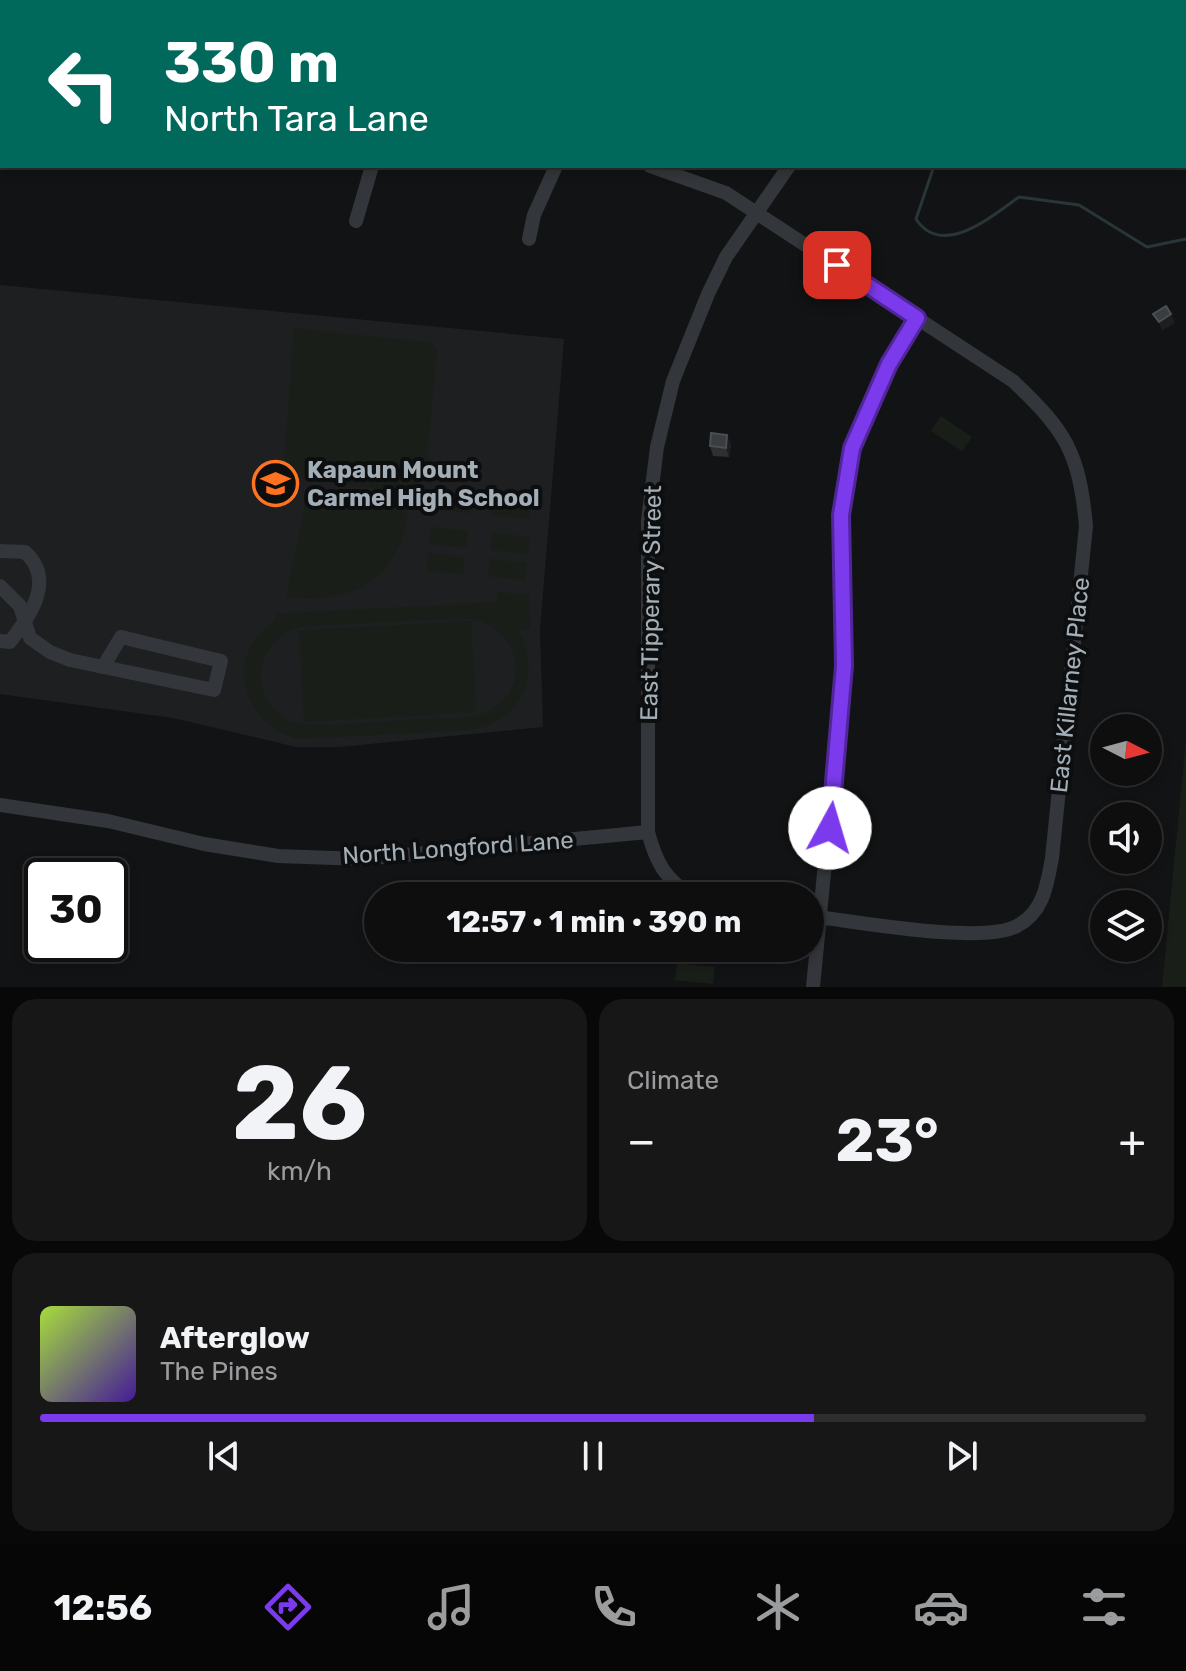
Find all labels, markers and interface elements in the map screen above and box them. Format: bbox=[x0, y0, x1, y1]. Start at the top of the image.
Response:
text: 330 m bbox=[164, 30, 339, 96]
icon: left bbox=[32, 32, 136, 136]
text: North Tara Lane bbox=[164, 97, 429, 140]
pin bbox=[803, 231, 871, 299]
icon: arrive bbox=[815, 243, 859, 287]
place label: Kapaun Mount Carmel High School bbox=[307, 456, 540, 512]
school or university icon: Kapaun Mount Carmel High School bbox=[252, 460, 300, 508]
street label: East Tipperary Street bbox=[635, 485, 667, 721]
street label: East Killarney Place bbox=[1045, 576, 1095, 794]
north arrow bbox=[1090, 714, 1162, 786]
map controls bbox=[1090, 714, 1162, 962]
position arrow bbox=[788, 786, 872, 870]
button: sound bbox=[1090, 802, 1162, 874]
street label: North Longford Lane bbox=[341, 826, 575, 870]
speed limit sign: 30 bbox=[24, 858, 128, 962]
button: layers bbox=[1090, 890, 1162, 962]
text: 12:57 · 1 min · 390 m bbox=[446, 904, 742, 940]
text: 26 bbox=[232, 1042, 367, 1165]
text: Climate bbox=[627, 1065, 719, 1096]
text: 23° bbox=[835, 1105, 939, 1176]
text: − bbox=[627, 1115, 656, 1167]
text: + bbox=[1119, 1115, 1146, 1167]
text: km/h bbox=[267, 1156, 332, 1187]
text: Afterglow bbox=[160, 1320, 310, 1356]
text: The Pines bbox=[160, 1356, 278, 1387]
icon: previous bbox=[202, 1434, 246, 1478]
icon: pause bbox=[571, 1434, 615, 1478]
icon: next bbox=[940, 1434, 984, 1478]
icon: directions bbox=[260, 1579, 316, 1635]
icon: music bbox=[423, 1579, 479, 1635]
icon: phone bbox=[586, 1579, 642, 1635]
icon: climate bbox=[750, 1579, 806, 1635]
icon: car bbox=[913, 1579, 969, 1635]
icon: filters bbox=[1076, 1579, 1132, 1635]
text: 12:56 bbox=[54, 1586, 152, 1629]

